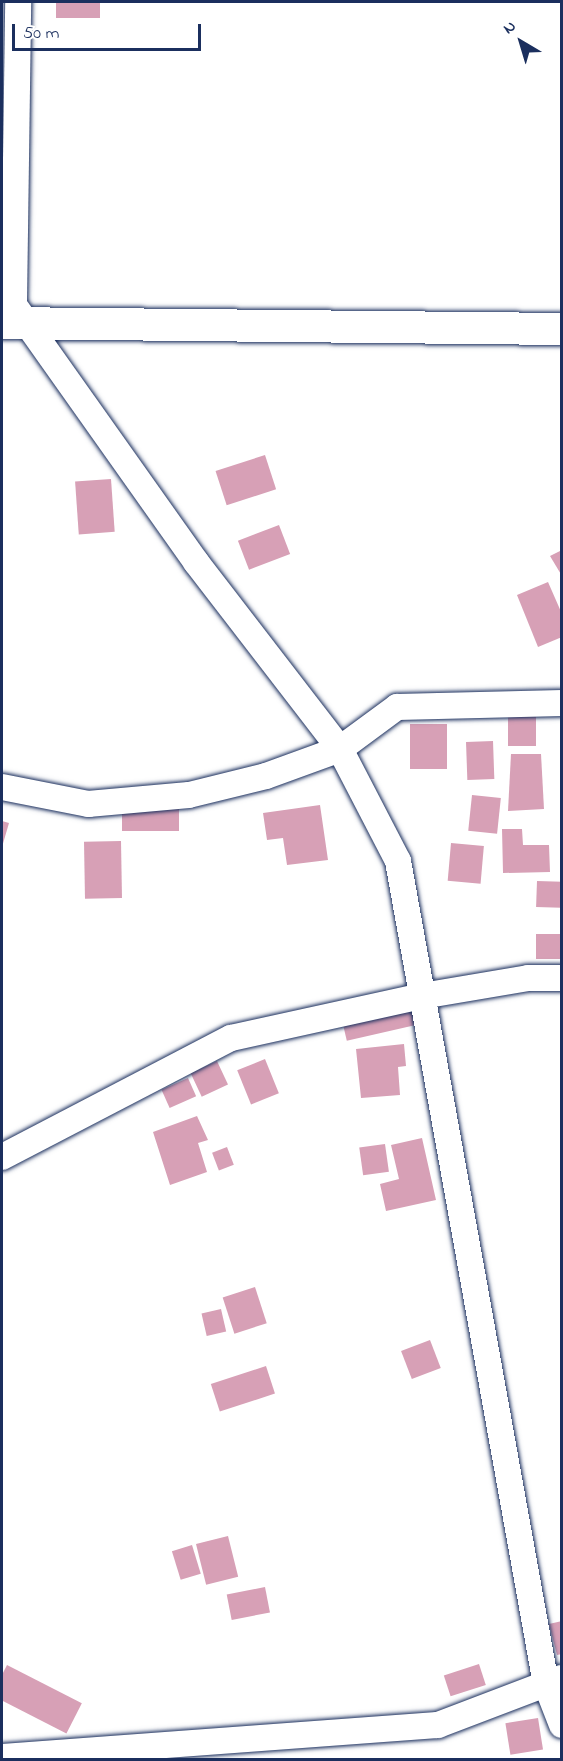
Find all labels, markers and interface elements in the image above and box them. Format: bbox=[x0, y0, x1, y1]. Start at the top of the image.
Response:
scale bar bbox=[15, 12, 204, 50]
north arrow bbox=[491, 12, 551, 72]
text: N bbox=[498, 15, 522, 41]
text: 50 m bbox=[23, 21, 60, 47]

